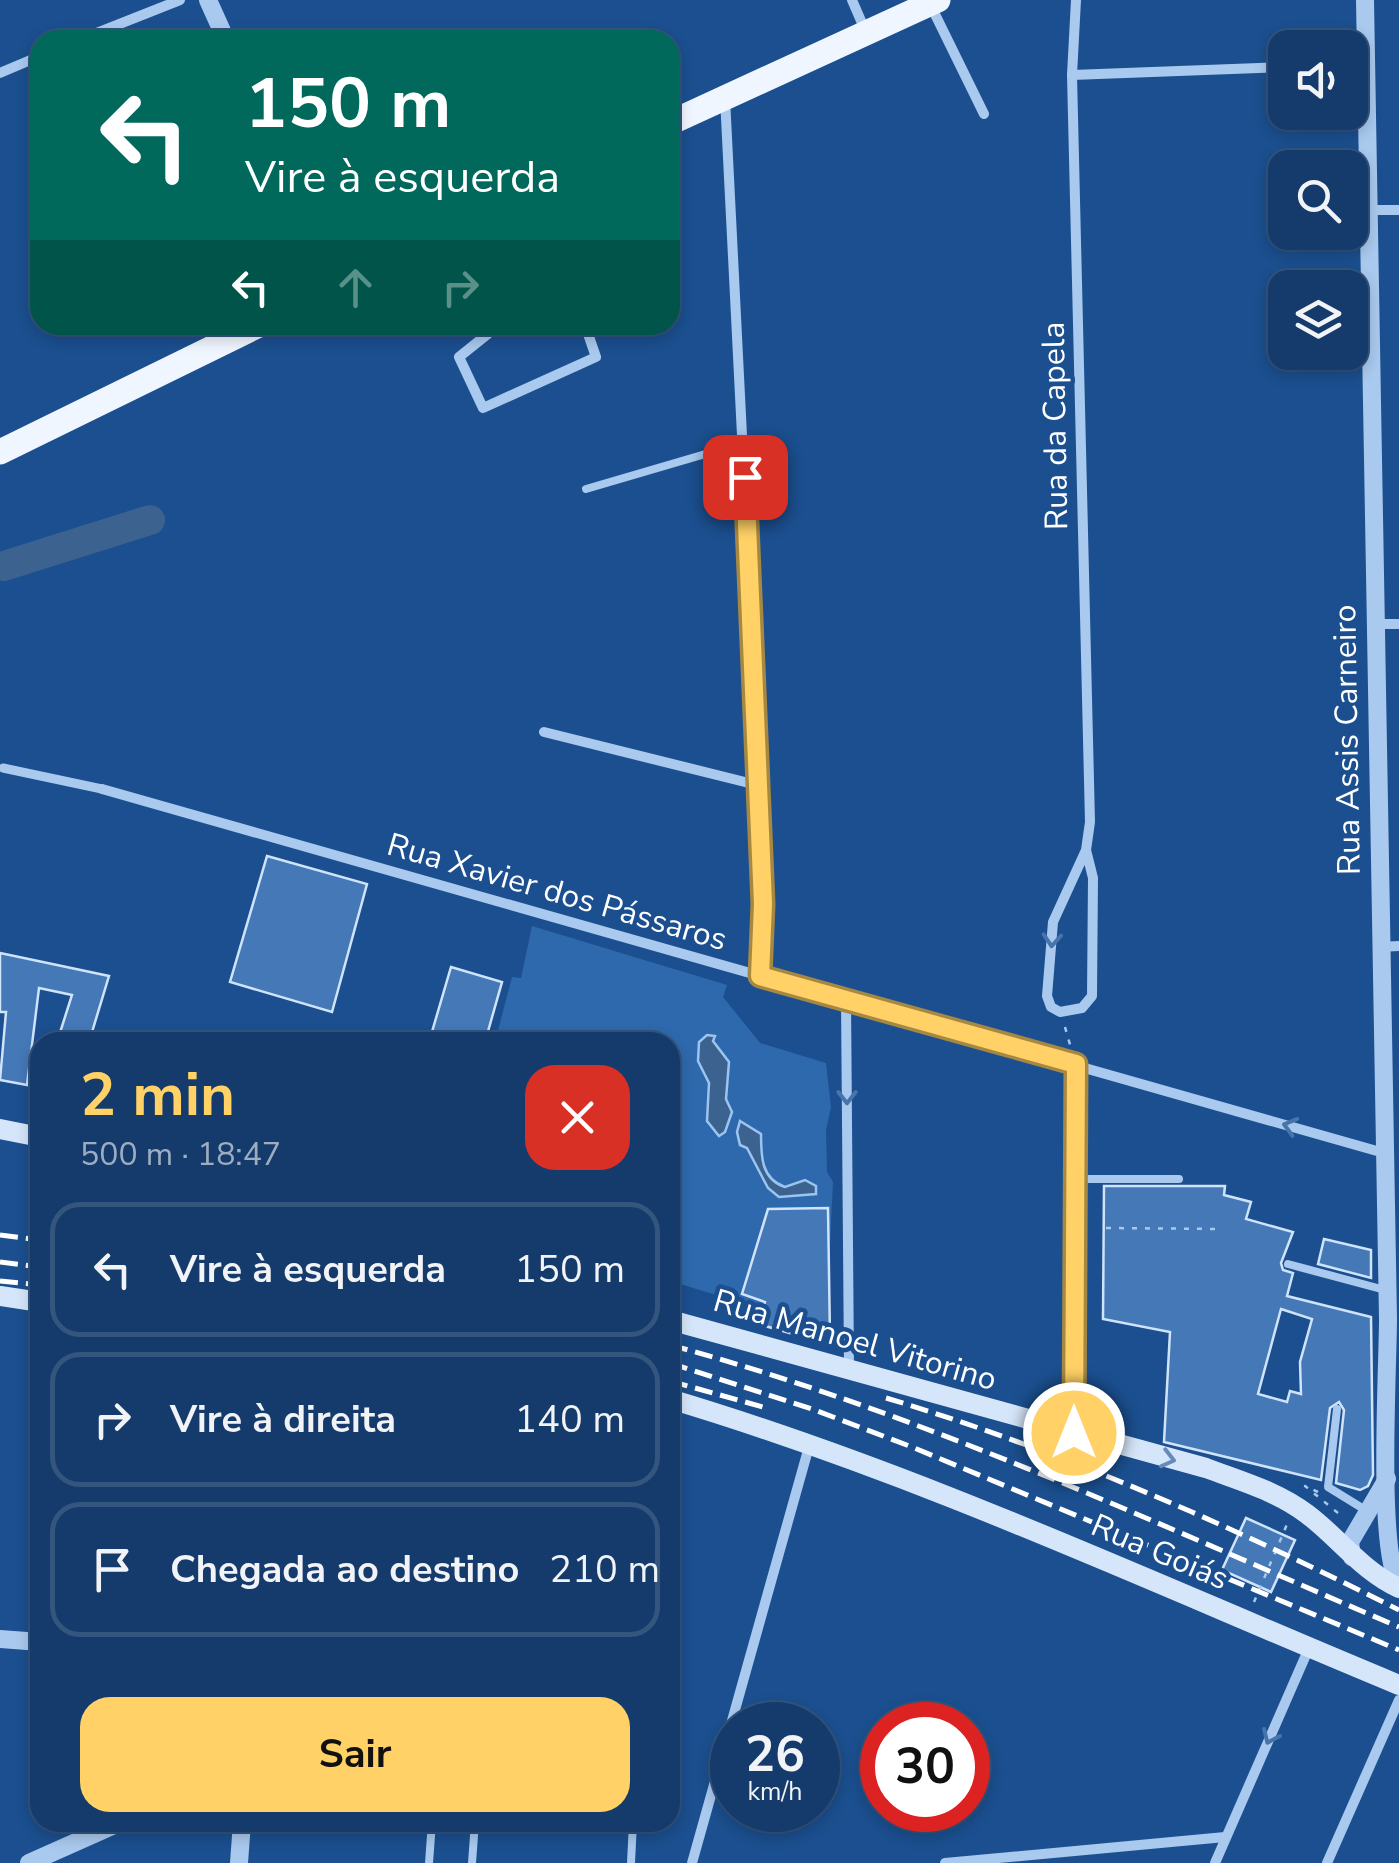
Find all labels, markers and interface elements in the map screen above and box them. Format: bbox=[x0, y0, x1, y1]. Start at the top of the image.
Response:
map controls bbox=[1268, 30, 1368, 370]
button: sound bbox=[1268, 30, 1368, 130]
text: 150 m bbox=[245, 56, 451, 152]
icon: left bbox=[80, 70, 210, 200]
text: Vire à esquerda bbox=[245, 147, 560, 208]
button: search bbox=[1268, 150, 1368, 250]
icon: left bbox=[223, 260, 278, 315]
icon: ahead bbox=[328, 260, 383, 315]
icon: right bbox=[433, 260, 488, 315]
button: layers bbox=[1268, 270, 1368, 370]
street label: Rua da Capela bbox=[1032, 321, 1078, 531]
pin bbox=[703, 435, 788, 520]
icon: arrive bbox=[718, 450, 773, 505]
street label: Rua Assis Carneiro bbox=[1323, 604, 1371, 876]
street label: Rua Xavier dos Pássaros bbox=[382, 823, 732, 961]
one-way arrow bbox=[1042, 933, 1063, 949]
text: 2 min bbox=[80, 1054, 235, 1136]
button: close bbox=[525, 1065, 630, 1170]
one-way arrow bbox=[836, 1090, 858, 1106]
one-way arrow bbox=[1282, 1116, 1299, 1137]
text: 500 m · 18:47 bbox=[80, 1133, 281, 1176]
icon: left bbox=[85, 1242, 140, 1297]
text: Vire à esquerda bbox=[170, 1244, 446, 1295]
text: 150 m bbox=[514, 1244, 625, 1295]
street label: Rua Manoel Vitorino bbox=[708, 1279, 1002, 1401]
position arrow bbox=[1022, 1381, 1126, 1485]
icon: right bbox=[85, 1392, 140, 1447]
text: Vire à direita bbox=[170, 1394, 396, 1445]
text: 140 m bbox=[514, 1394, 625, 1445]
one-way arrow bbox=[1158, 1447, 1176, 1468]
street label: Rua Goiás bbox=[1085, 1504, 1235, 1600]
icon: arrive bbox=[85, 1542, 140, 1597]
text: Chegada ao destino bbox=[170, 1544, 519, 1595]
text: 210 m bbox=[549, 1544, 660, 1595]
button: Sair bbox=[80, 1697, 630, 1812]
speed limit sign: 30 bbox=[860, 1702, 990, 1832]
text: 26 bbox=[745, 1720, 805, 1789]
one-way arrow bbox=[1262, 1727, 1282, 1745]
text: km/h bbox=[747, 1775, 803, 1809]

